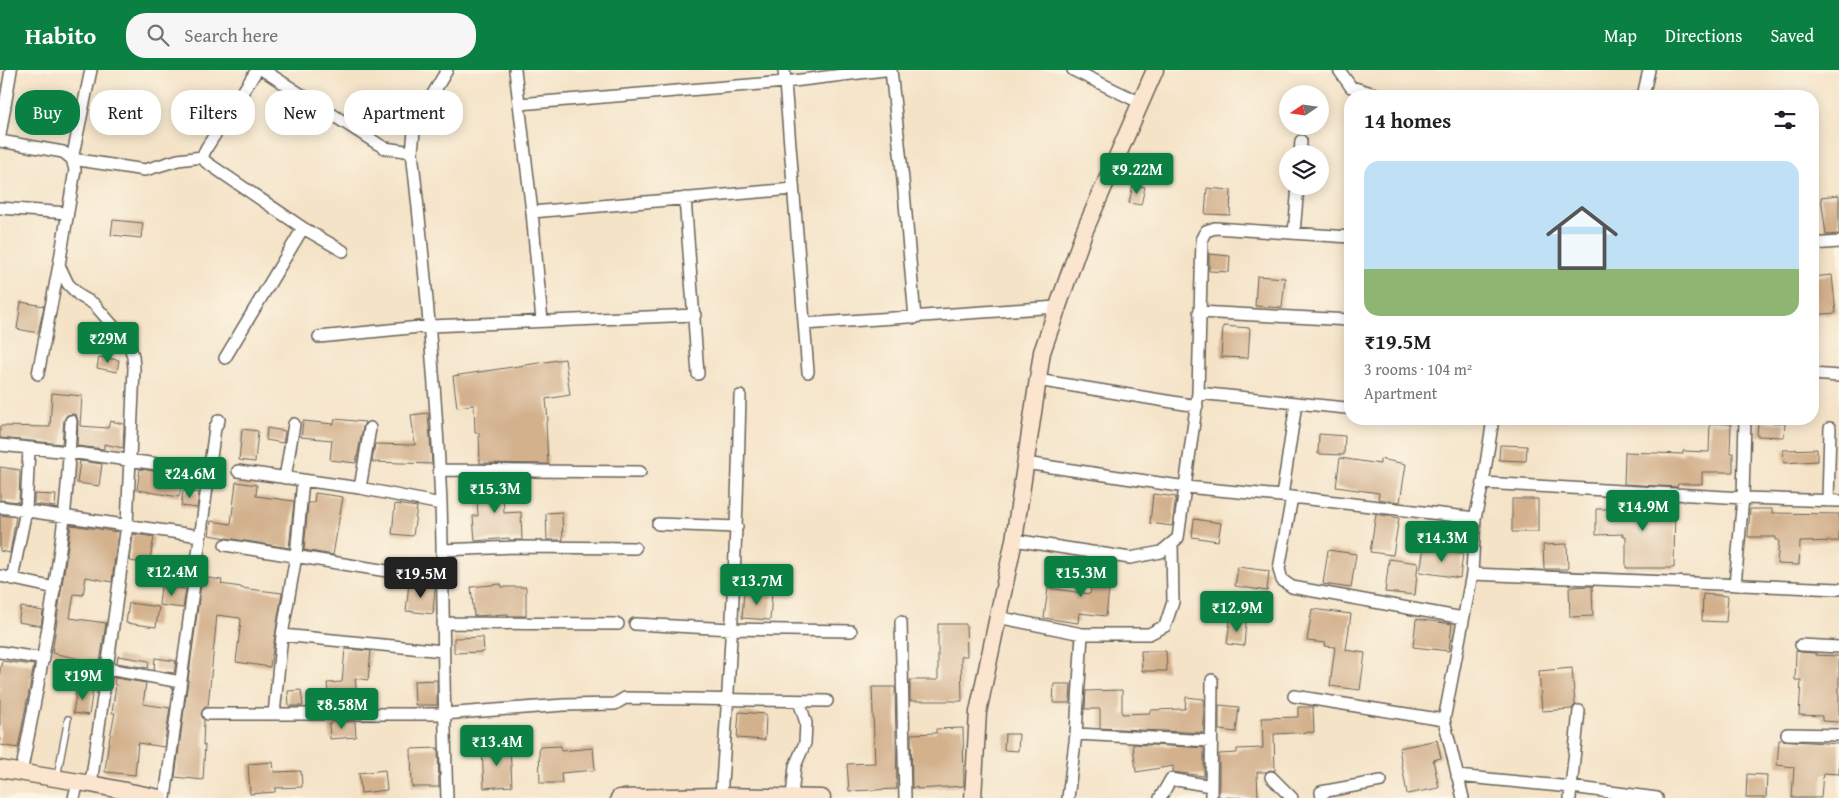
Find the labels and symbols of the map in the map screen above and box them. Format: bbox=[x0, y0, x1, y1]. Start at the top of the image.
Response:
north arrow bbox=[1279, 85, 1329, 135]
pin: ₹9.22M bbox=[1096, 152, 1178, 195]
pin: ₹29M bbox=[78, 322, 138, 364]
pin: ₹24.6M bbox=[149, 456, 231, 499]
pin: ₹15.3M bbox=[454, 472, 536, 514]
pin: ₹14.9M bbox=[1602, 490, 1684, 532]
pin: ₹14.3M bbox=[1401, 520, 1483, 563]
pin: ₹12.4M bbox=[131, 554, 213, 597]
pin: ₹19.5M bbox=[380, 556, 462, 599]
pin: ₹15.3M bbox=[1040, 556, 1122, 598]
pin: ₹13.7M bbox=[716, 564, 798, 606]
pin: ₹12.9M bbox=[1196, 590, 1278, 633]
pin: ₹19M bbox=[53, 658, 113, 701]
pin: ₹8.58M bbox=[301, 688, 383, 730]
pin: ₹13.4M bbox=[456, 724, 538, 767]

